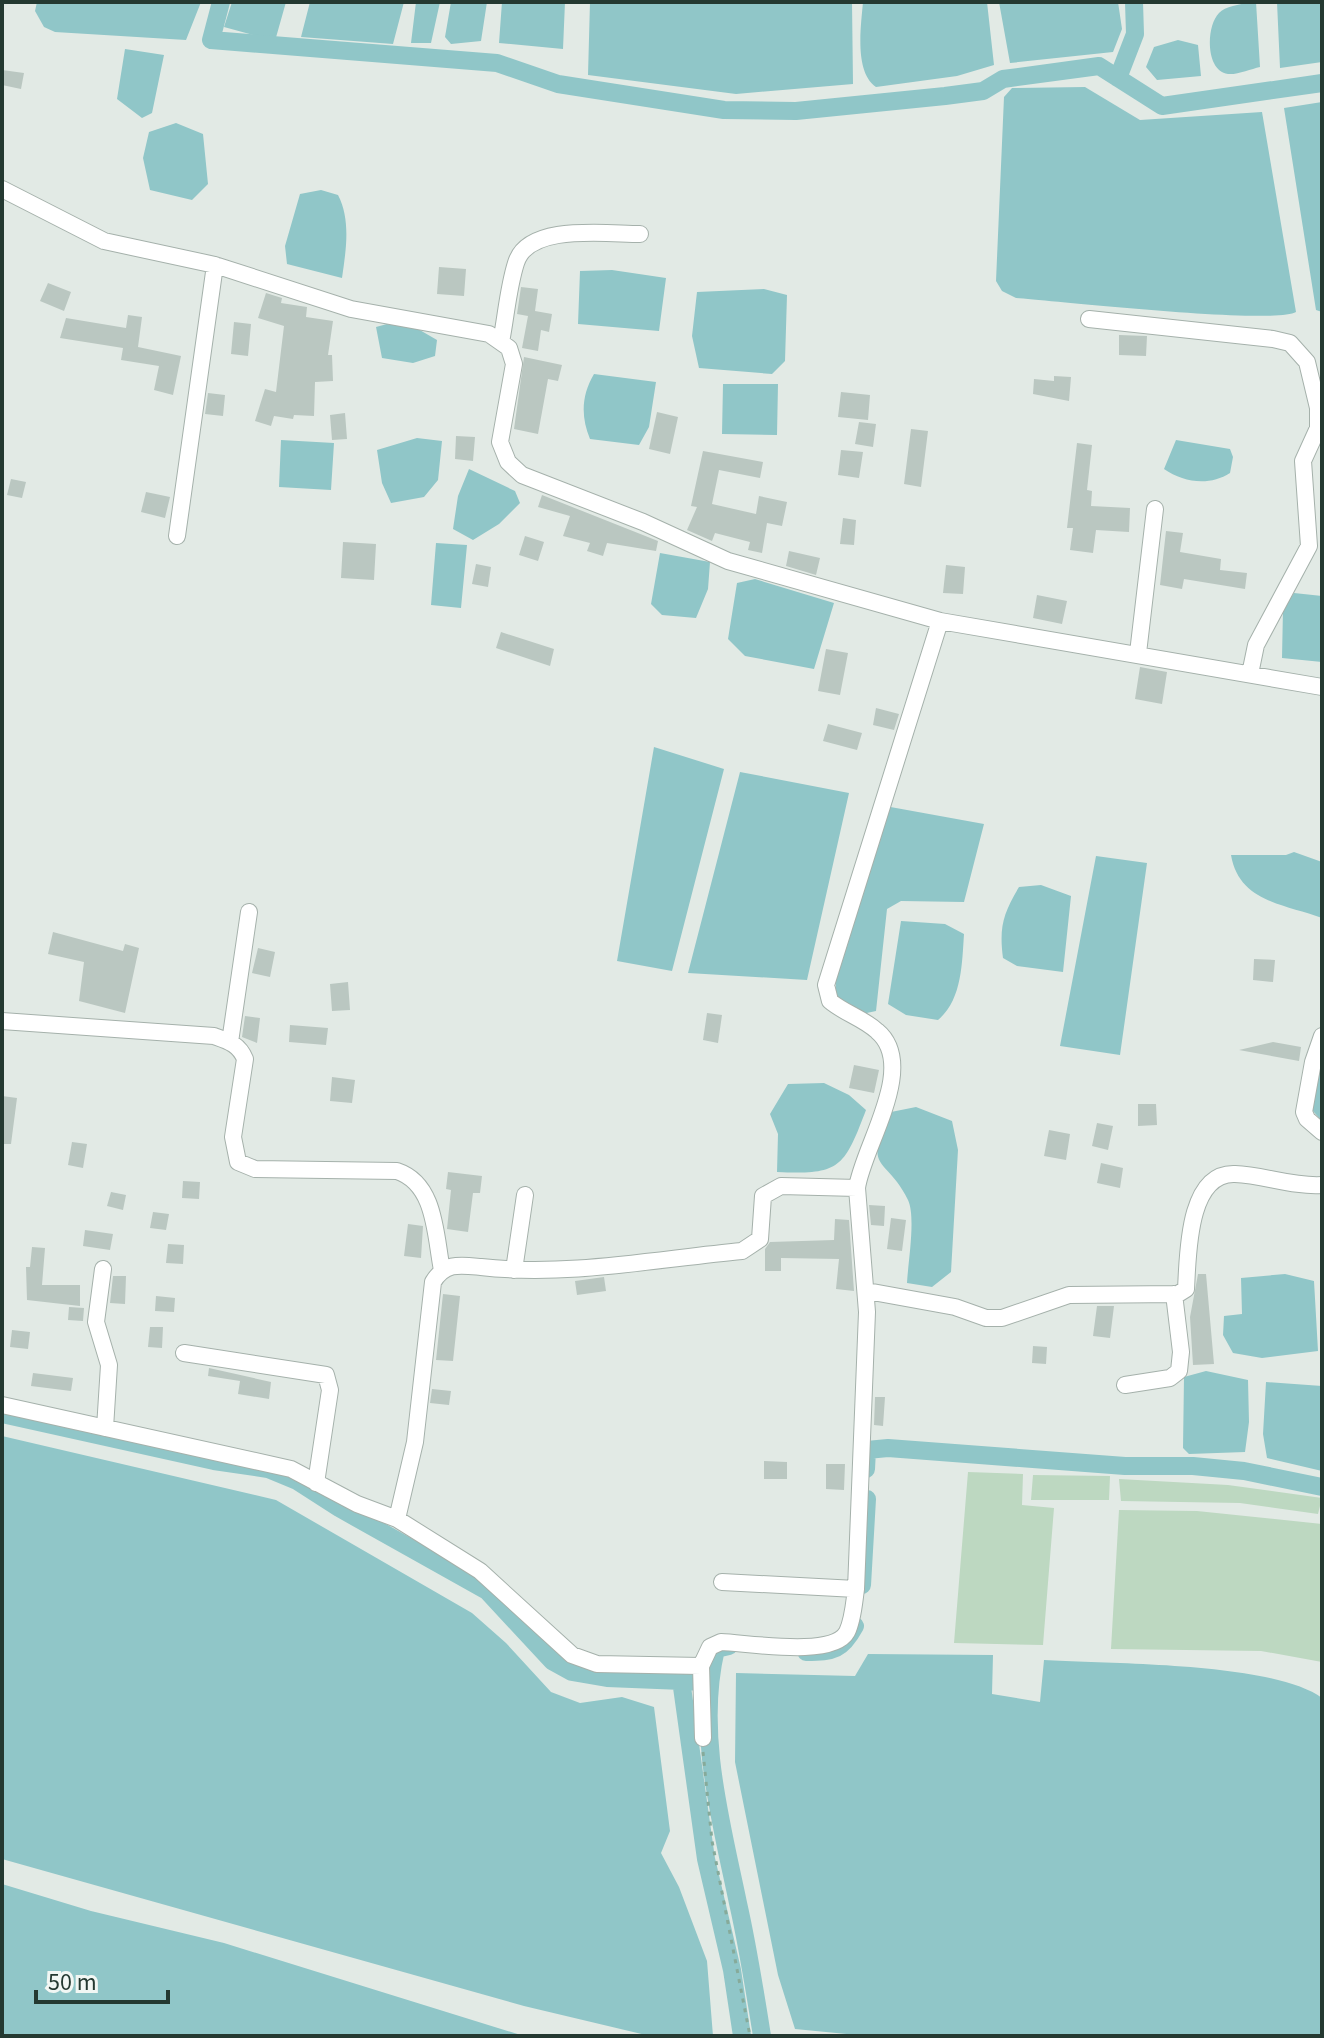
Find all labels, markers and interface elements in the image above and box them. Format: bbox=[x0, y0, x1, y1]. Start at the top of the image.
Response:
scale bar bbox=[36, 1954, 168, 2004]
text: 50 m bbox=[48, 1965, 97, 2000]

